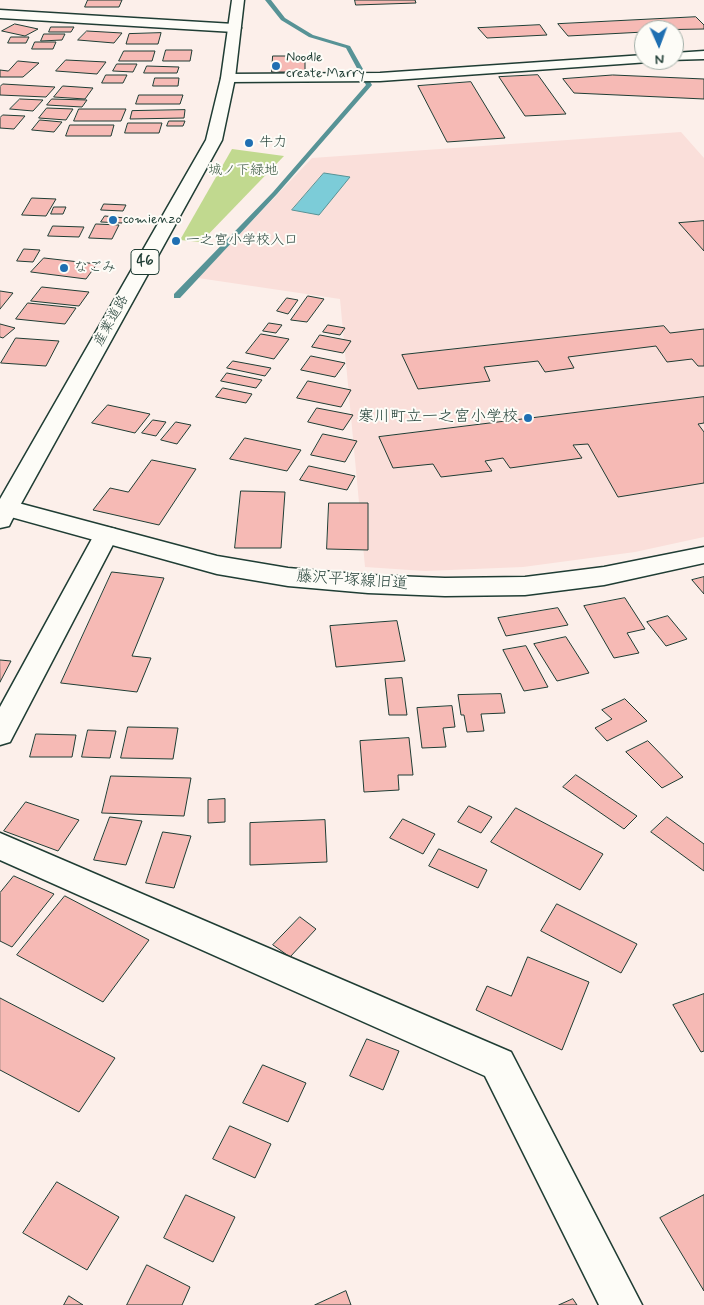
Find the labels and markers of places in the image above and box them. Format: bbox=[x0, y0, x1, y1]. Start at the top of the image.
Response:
place label: Noodle create Marry bbox=[286, 50, 365, 82]
marker: Noodle create Marry bbox=[270, 60, 282, 72]
place label: 牛力 bbox=[259, 135, 287, 151]
marker: 牛力 bbox=[243, 137, 255, 149]
place label: comienzo bbox=[123, 212, 181, 228]
marker: comienzo bbox=[107, 214, 119, 226]
place label: 一之宮小学校入口 bbox=[186, 233, 298, 249]
marker: 一之宮小学校入口 bbox=[170, 235, 182, 247]
place label: なごみ bbox=[74, 260, 116, 276]
marker: なごみ bbox=[58, 262, 70, 274]
place label: 寒川町立一之宮小学校 bbox=[358, 408, 518, 428]
marker: 寒川町立一之宮小学校 bbox=[522, 412, 534, 424]

